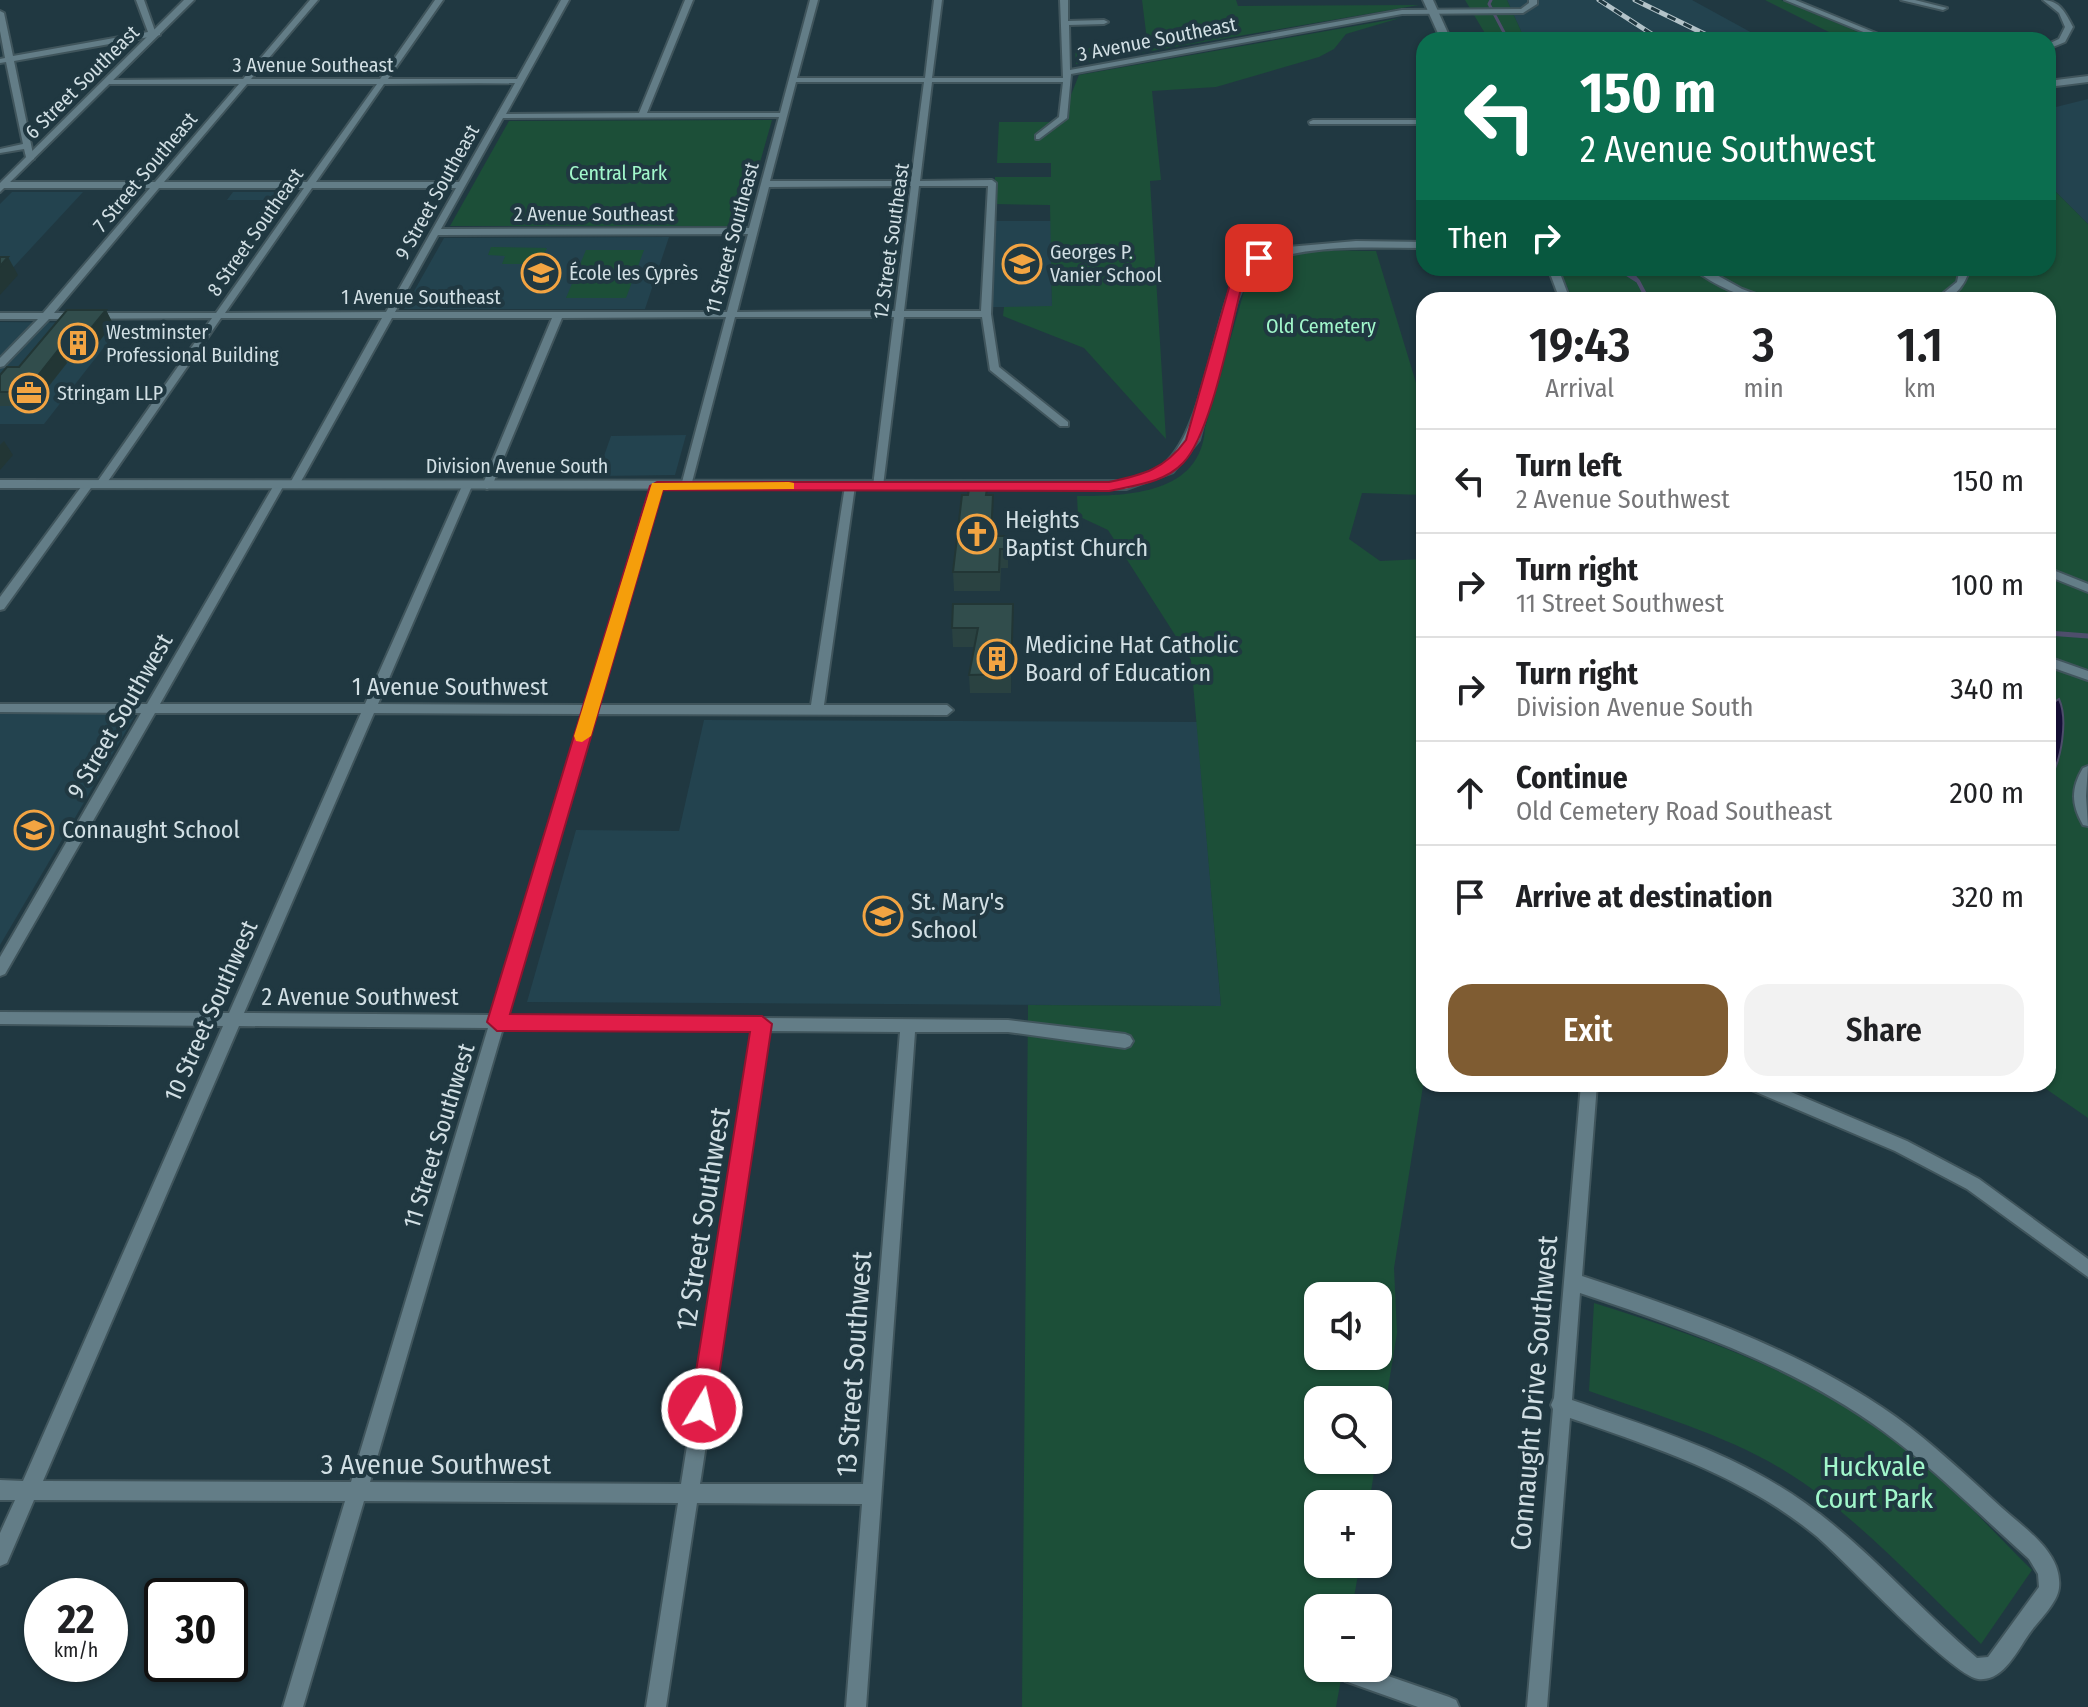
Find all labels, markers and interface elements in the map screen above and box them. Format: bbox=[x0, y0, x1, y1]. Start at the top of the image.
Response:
street label: 3 Avenue Southeast bbox=[1076, 12, 1239, 66]
street label: 6 Street Southeast bbox=[20, 20, 144, 144]
street label: 3 Avenue Southeast bbox=[233, 53, 394, 77]
text: 150 m bbox=[1580, 60, 1716, 127]
icon: left bbox=[1448, 64, 1552, 168]
street label: 7 Street Southeast bbox=[88, 107, 202, 237]
street label: 9 Street Southeast bbox=[390, 120, 484, 264]
text: 2 Avenue Southwest bbox=[1580, 128, 1876, 172]
street label: 11 Street Southeast bbox=[700, 159, 764, 317]
park label: Central Park bbox=[569, 161, 668, 185]
street label: 12 Street Southeast bbox=[868, 161, 914, 321]
street label: 8 Street Southeast bbox=[202, 163, 308, 301]
street label: 2 Avenue Southeast bbox=[514, 202, 675, 226]
icon: right bbox=[1524, 216, 1568, 260]
text: Then bbox=[1448, 220, 1508, 256]
pin bbox=[1225, 224, 1293, 292]
icon: arrive bbox=[1237, 236, 1281, 280]
place label: Georges P. Vanier School bbox=[1050, 240, 1162, 287]
school or university icon: Georges P. Vanier School bbox=[1001, 243, 1043, 285]
school or university icon: École les Cyprès bbox=[520, 252, 562, 294]
place label: École les Cyprès bbox=[569, 261, 698, 285]
street label: 1 Avenue Southeast bbox=[341, 285, 501, 309]
park label: Old Cemetery bbox=[1266, 314, 1376, 338]
text: 19:43 bbox=[1529, 316, 1630, 374]
text: 3 bbox=[1752, 316, 1775, 374]
text: 1.1 bbox=[1897, 316, 1943, 374]
place label: Westminster Professional Building bbox=[106, 320, 279, 367]
building icon: Westminster Professional Building bbox=[57, 322, 99, 364]
office icon: Stringam LLP bbox=[8, 372, 50, 414]
text: Arrival bbox=[1545, 373, 1614, 404]
text: min bbox=[1743, 373, 1784, 404]
text: km bbox=[1904, 373, 1936, 404]
place label: Stringam LLP bbox=[57, 381, 163, 405]
text: Turn left bbox=[1516, 448, 1622, 484]
street label: Division Avenue South bbox=[426, 454, 608, 478]
icon: left bbox=[1448, 459, 1492, 503]
text: 150 m bbox=[1953, 463, 2024, 499]
text: 2 Avenue Southwest bbox=[1516, 484, 1730, 515]
place label: Heights Baptist Church bbox=[1005, 506, 1148, 562]
church icon: Heights Baptist Church bbox=[956, 513, 998, 555]
text: Turn right bbox=[1516, 552, 1638, 588]
icon: right bbox=[1448, 563, 1492, 607]
text: 100 m bbox=[1951, 567, 2024, 603]
text: 11 Street Southwest bbox=[1516, 588, 1724, 619]
street label: 9 Street Southwest bbox=[62, 629, 178, 803]
place label: Medicine Hat Catholic Board of Education bbox=[1025, 631, 1239, 687]
building icon: Medicine Hat Catholic Board of Education bbox=[976, 638, 1018, 680]
text: Turn right bbox=[1516, 656, 1638, 692]
icon: right bbox=[1448, 667, 1492, 711]
text: 340 m bbox=[1950, 671, 2024, 707]
street label: 1 Avenue Southwest bbox=[352, 673, 548, 701]
text: Division Avenue South bbox=[1516, 692, 1754, 723]
text: Continue bbox=[1516, 760, 1628, 796]
icon: ahead bbox=[1448, 771, 1492, 815]
text: 200 m bbox=[1949, 775, 2024, 811]
text: Old Cemetery Road Southeast bbox=[1516, 796, 1832, 827]
school or university icon: Connaught School bbox=[13, 809, 55, 851]
place label: Connaught School bbox=[62, 816, 240, 844]
icon: arrive bbox=[1448, 875, 1492, 919]
text: Arrive at destination bbox=[1516, 879, 1773, 915]
text: 320 m bbox=[1952, 879, 2024, 915]
place label: St. Mary's School bbox=[911, 888, 1004, 944]
school or university icon: St. Mary's School bbox=[862, 895, 904, 937]
street label: 10 Street Southwest bbox=[158, 916, 264, 1106]
street label: 2 Avenue Southwest bbox=[261, 983, 459, 1011]
button: Exit bbox=[1448, 984, 1728, 1076]
button: Share bbox=[1744, 984, 2024, 1076]
street label: 11 Street Southwest bbox=[398, 1040, 480, 1232]
street label: 12 Street Southwest bbox=[669, 1104, 737, 1333]
street label: Connaught Drive Southwest bbox=[1504, 1233, 1564, 1552]
street label: 13 Street Southwest bbox=[830, 1249, 878, 1478]
map controls bbox=[1304, 1282, 1392, 1682]
button: sound bbox=[1304, 1282, 1392, 1370]
position arrow bbox=[660, 1367, 744, 1451]
button: search bbox=[1304, 1386, 1392, 1474]
street label: 3 Avenue Southwest bbox=[321, 1448, 552, 1481]
park label: Huckvale Court Park bbox=[1815, 1450, 1934, 1515]
button: + bbox=[1304, 1490, 1392, 1578]
speed limit sign: 30 bbox=[144, 1578, 248, 1682]
button: − bbox=[1304, 1594, 1392, 1682]
text: 22 bbox=[57, 1596, 95, 1644]
text: km/h bbox=[54, 1638, 98, 1662]

